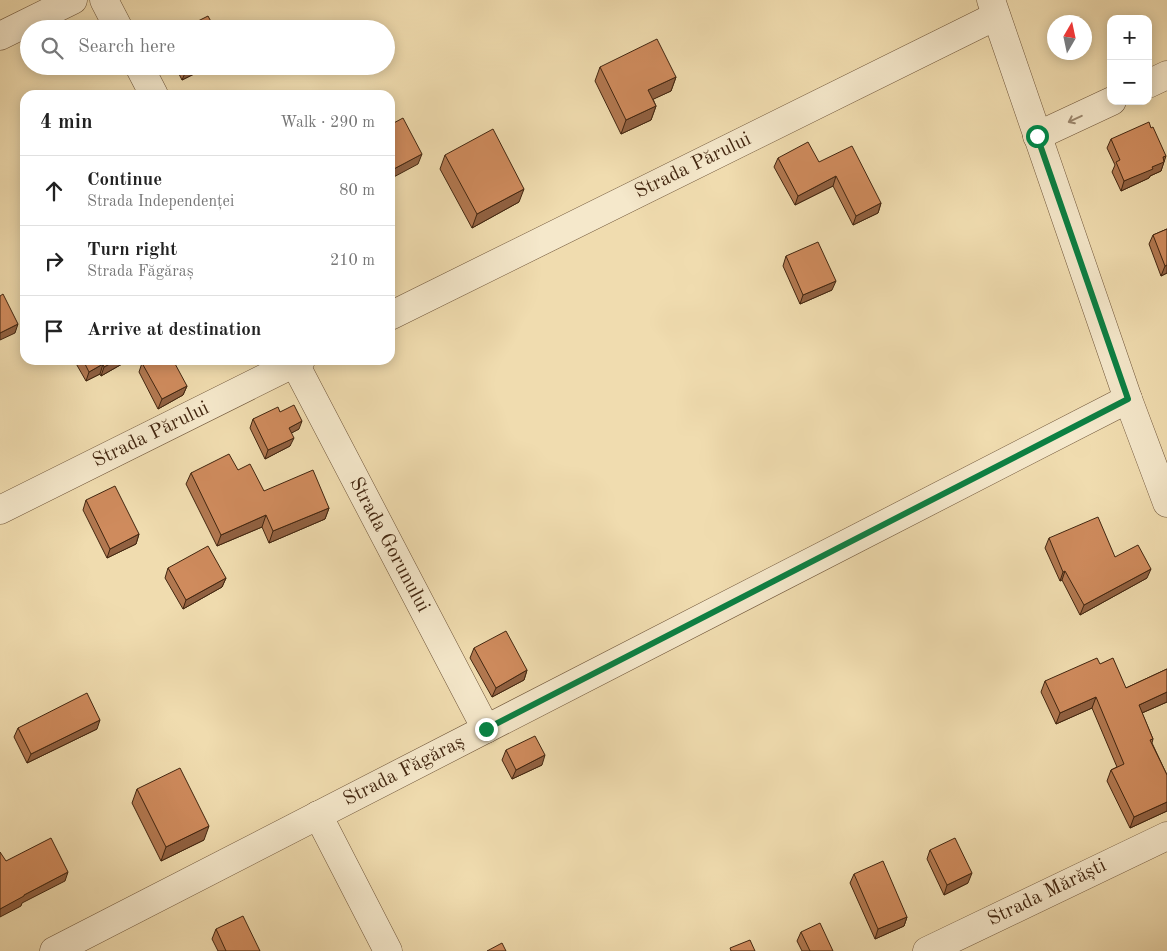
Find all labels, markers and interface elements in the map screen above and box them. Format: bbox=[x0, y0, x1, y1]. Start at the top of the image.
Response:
north arrow bbox=[1047, 15, 1092, 60]
map controls bbox=[1107, 15, 1152, 105]
button: + bbox=[1107, 15, 1152, 60]
search box bbox=[20, 20, 395, 75]
icon: search bbox=[38, 34, 66, 62]
text: Search here bbox=[78, 38, 175, 57]
button: − bbox=[1107, 60, 1152, 105]
text: 4 min bbox=[40, 112, 93, 133]
one-way arrow bbox=[1067, 114, 1082, 124]
text: Walk · 290 m bbox=[280, 115, 375, 131]
route start bbox=[1026, 125, 1049, 148]
street label: Strada Părului bbox=[632, 129, 754, 203]
text: Continue bbox=[87, 171, 162, 190]
icon: ahead bbox=[40, 177, 68, 205]
text: 80 m bbox=[339, 183, 375, 199]
text: Strada Independenței bbox=[87, 194, 234, 210]
text: Turn right bbox=[87, 241, 177, 260]
icon: right bbox=[40, 247, 68, 275]
text: 210 m bbox=[330, 253, 375, 269]
text: Strada Făgăraș bbox=[87, 264, 194, 280]
icon: arrive bbox=[40, 317, 68, 345]
text: Arrive at destination bbox=[87, 321, 261, 340]
street label: Strada Părului bbox=[90, 398, 212, 472]
street label: Strada Gorunului bbox=[345, 474, 433, 616]
route end bbox=[475, 718, 498, 741]
street label: Strada Făgăraș bbox=[340, 732, 468, 810]
street label: Strada Mărăști bbox=[985, 856, 1109, 930]

